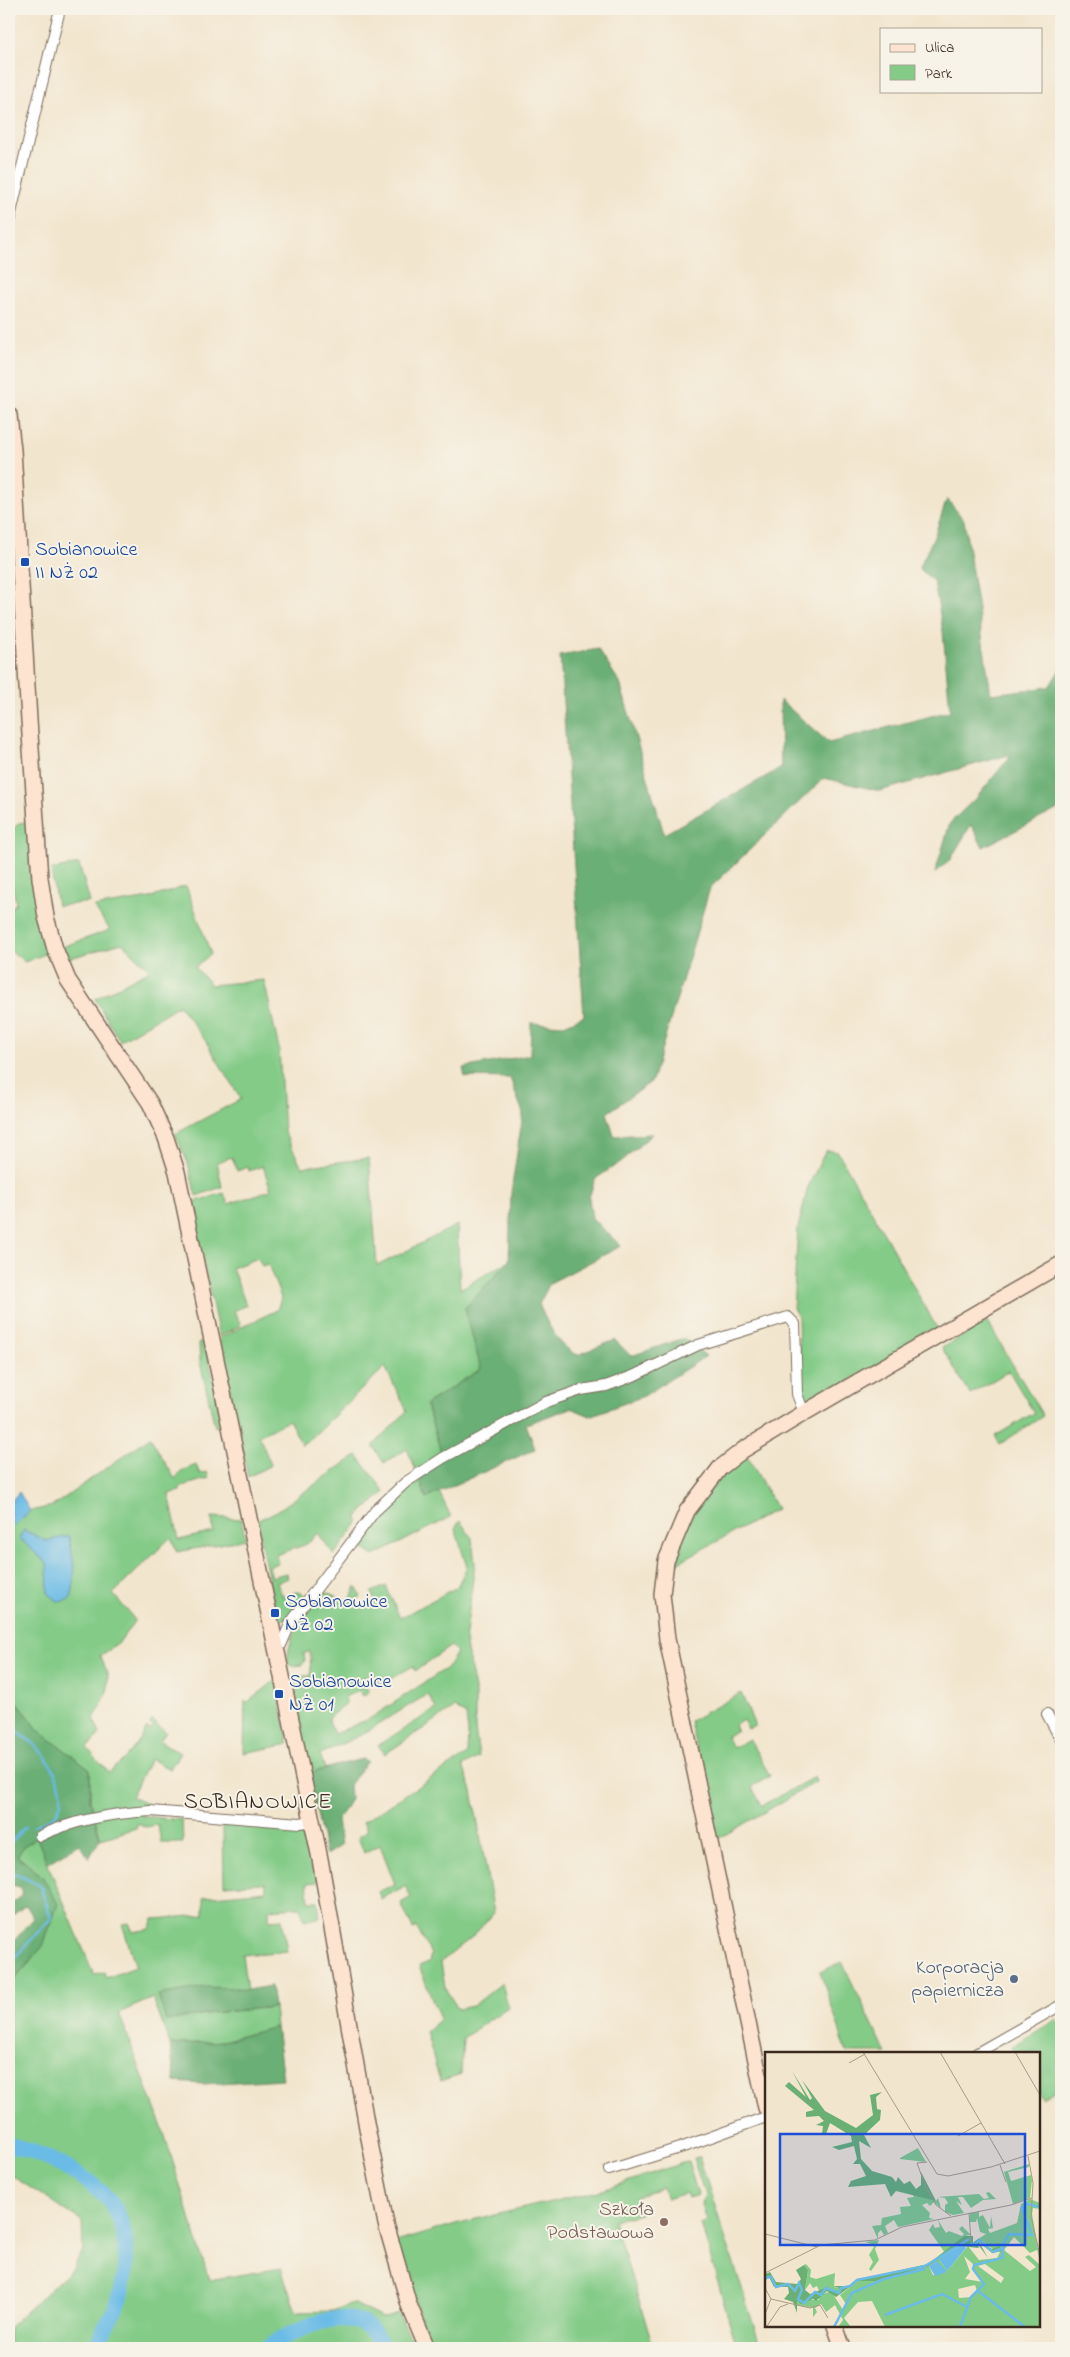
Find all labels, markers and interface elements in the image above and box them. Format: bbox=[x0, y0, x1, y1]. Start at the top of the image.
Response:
legend bbox=[880, 28, 1042, 92]
text: Ulica bbox=[925, 37, 954, 59]
text: Park bbox=[925, 63, 953, 85]
place label: Sobianowice II NŻ 02 bbox=[35, 536, 137, 588]
marker: Sobianowice II NŻ 02 bbox=[19, 556, 31, 568]
place label: Sobianowice NŻ 02 bbox=[285, 1588, 387, 1640]
marker: Sobianowice NŻ 02 bbox=[269, 1607, 281, 1619]
place label: Sobianowice NŻ 01 bbox=[289, 1668, 391, 1720]
marker: Sobianowice NŻ 01 bbox=[273, 1688, 285, 1700]
district label: SOBIANOWICE bbox=[184, 1787, 332, 1819]
place label: Korporacja papiernicza bbox=[911, 1954, 1004, 2006]
marker: Korporacja papiernicza bbox=[1008, 1973, 1020, 1985]
inset map bbox=[765, 2052, 1040, 2327]
place label: Szkoła Podstawowa bbox=[547, 2196, 654, 2248]
marker: Szkoła Podstawowa bbox=[658, 2216, 670, 2228]

